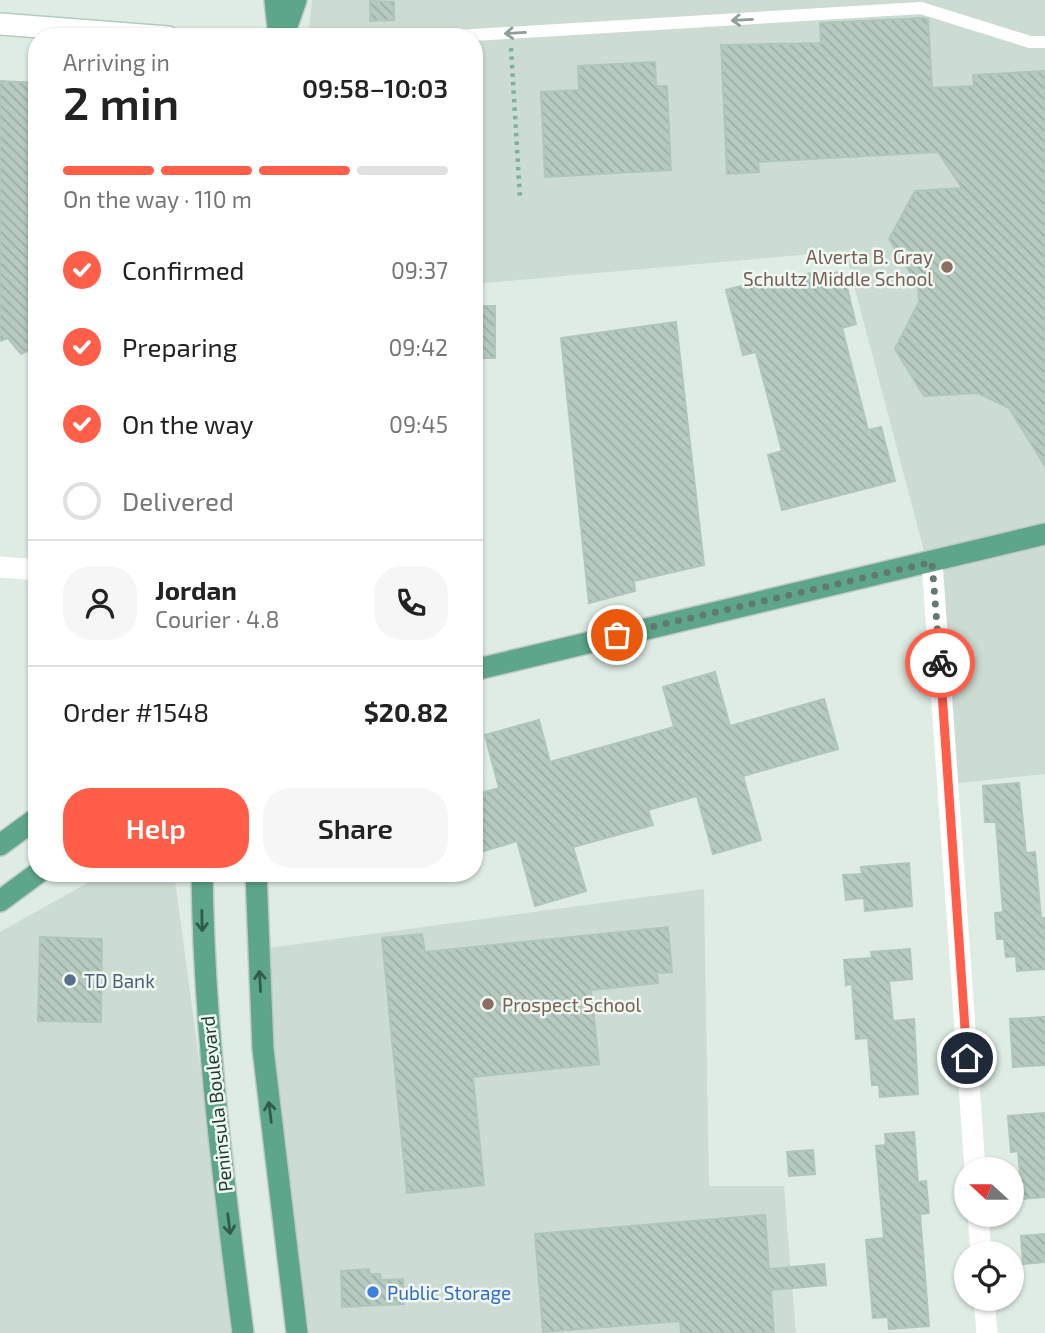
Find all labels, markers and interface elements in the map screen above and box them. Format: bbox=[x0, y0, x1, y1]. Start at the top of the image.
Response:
one-way arrow bbox=[731, 14, 754, 27]
one-way arrow bbox=[504, 26, 527, 39]
text: Arriving in bbox=[63, 48, 170, 76]
text: 09:58–10:03 bbox=[302, 72, 448, 103]
text: 2 min bbox=[63, 74, 179, 129]
text: On the way · 110 m bbox=[63, 185, 252, 213]
place label: Alverta B. Gray Schultz Middle School bbox=[743, 245, 933, 290]
icon: check bbox=[63, 251, 101, 289]
text: Confirmed bbox=[122, 254, 245, 285]
text: 09:37 bbox=[391, 256, 448, 284]
marker: Alverta B. Gray Schultz Middle School bbox=[939, 259, 955, 275]
icon: check bbox=[63, 328, 101, 366]
text: Preparing bbox=[122, 331, 237, 362]
text: 09:42 bbox=[388, 333, 448, 361]
icon: check bbox=[63, 405, 101, 443]
text: On the way bbox=[122, 408, 253, 439]
text: 09:45 bbox=[389, 410, 448, 438]
text: Delivered bbox=[122, 485, 234, 516]
button: person bbox=[63, 566, 137, 640]
button: phone bbox=[374, 566, 448, 640]
text: Jordan bbox=[155, 574, 237, 605]
text: Courier · 4.8 bbox=[155, 605, 279, 633]
pin bbox=[587, 605, 647, 665]
icon: bag bbox=[598, 616, 636, 654]
courier bbox=[905, 628, 975, 698]
icon: bike bbox=[921, 644, 959, 682]
text: Order #1548 bbox=[63, 696, 209, 727]
text: $20.82 bbox=[364, 696, 448, 727]
button: Help bbox=[63, 788, 249, 868]
button: Share bbox=[263, 788, 448, 868]
one-way arrow bbox=[196, 909, 209, 932]
place label: TD Bank bbox=[84, 969, 155, 992]
one-way arrow bbox=[253, 970, 266, 993]
marker: TD Bank bbox=[62, 972, 78, 988]
place label: Prospect School bbox=[502, 993, 642, 1016]
marker: Prospect School bbox=[480, 996, 496, 1012]
street label: Peninsula Boulevard bbox=[195, 1015, 237, 1193]
pin bbox=[937, 1028, 997, 1088]
icon: home bbox=[948, 1039, 986, 1077]
one-way arrow bbox=[264, 1101, 277, 1124]
north arrow bbox=[954, 1157, 1024, 1227]
map controls bbox=[954, 1157, 1024, 1311]
one-way arrow bbox=[223, 1213, 236, 1235]
button: locate bbox=[954, 1241, 1024, 1311]
place label: Public Storage bbox=[387, 1281, 511, 1304]
marker: Public Storage bbox=[365, 1284, 381, 1300]

